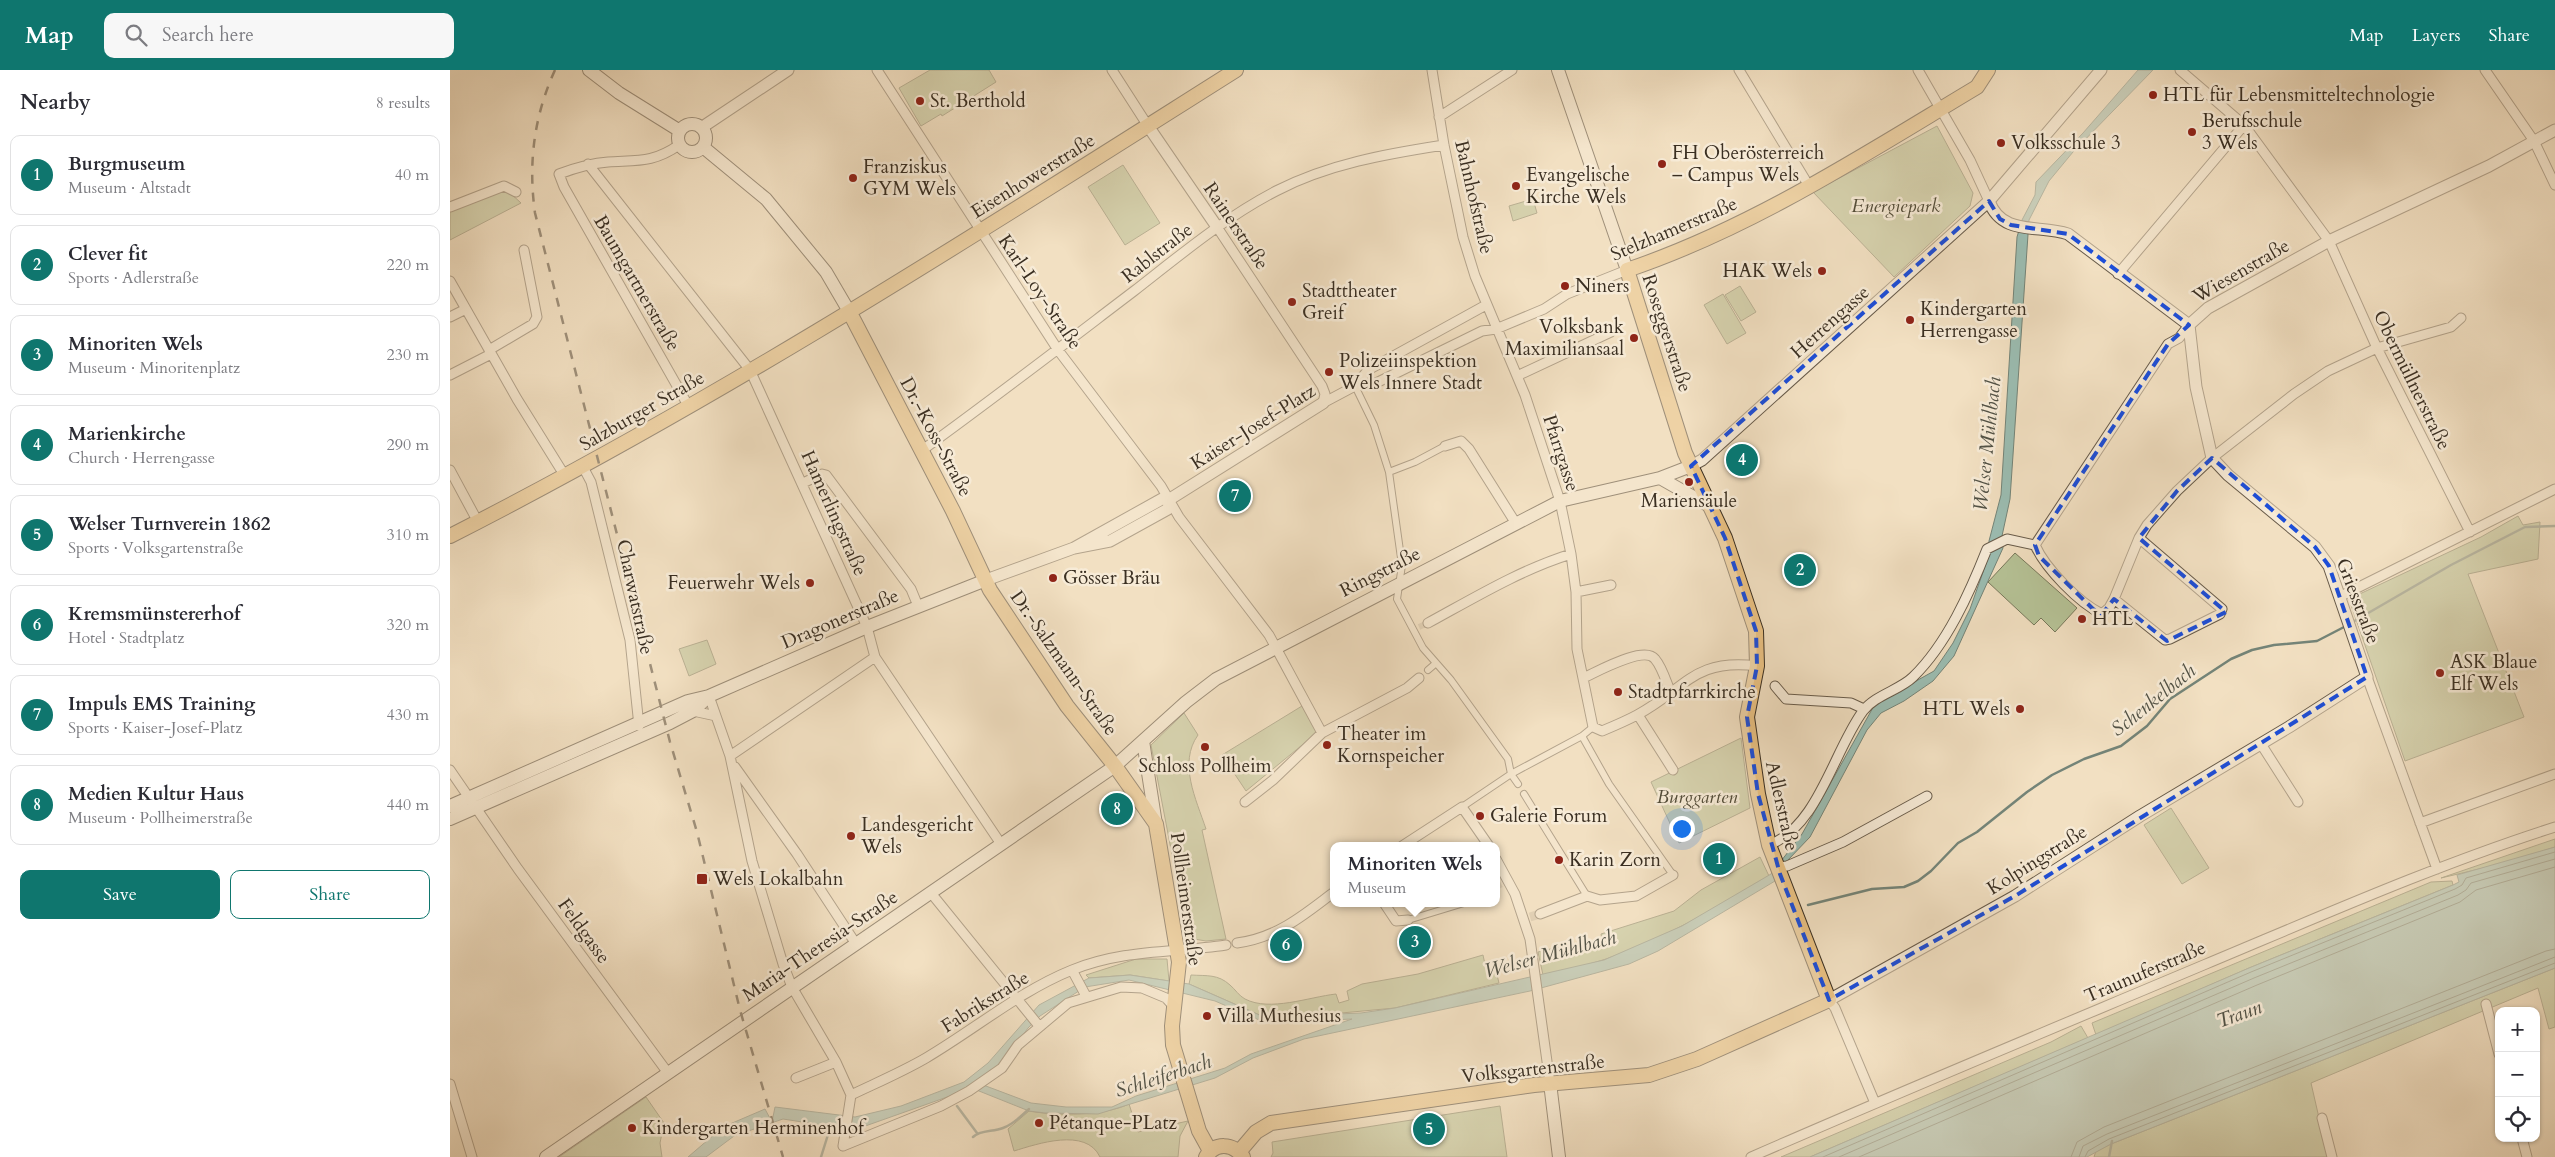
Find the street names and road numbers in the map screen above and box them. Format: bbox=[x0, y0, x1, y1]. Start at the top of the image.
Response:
street label: Eisenhowerstraße bbox=[966, 127, 1100, 225]
street label: Bahnhofstraße bbox=[1448, 137, 1500, 257]
street label: Rainerstraße bbox=[1197, 177, 1275, 275]
street label: Stelzhamerstraße bbox=[1607, 191, 1741, 267]
street label: Baumgartnerstraße bbox=[587, 210, 687, 356]
street label: Rablstraße bbox=[1116, 217, 1198, 289]
street label: Karl-Loy-Straße bbox=[992, 229, 1088, 355]
street label: Wiesenstraße bbox=[2187, 233, 2294, 310]
street label: Roseggerstraße bbox=[1636, 271, 1698, 395]
street label: Herrengasse bbox=[1785, 280, 1875, 364]
street label: Obermüllnerstraße bbox=[2367, 306, 2457, 454]
street label: Salzburger Straße bbox=[575, 365, 709, 457]
street label: Dr.-Koss-Straße bbox=[894, 373, 978, 501]
street label: Kaiser-Josef-Platz bbox=[1186, 378, 1321, 476]
street label: Pfarrgasse bbox=[1536, 411, 1586, 495]
street label: Hamerlingstraße bbox=[795, 446, 873, 580]
street label: Charwatstraße bbox=[610, 537, 660, 657]
street label: Ringstraße bbox=[1335, 541, 1425, 603]
street label: Griesstraße bbox=[2330, 554, 2386, 648]
street label: Dragonerstraße bbox=[777, 583, 903, 655]
street label: Dr.-Salzmann-Straße bbox=[1004, 585, 1124, 741]
street label: Adlerstraße bbox=[1759, 759, 1805, 853]
street label: Kolpingstraße bbox=[1982, 819, 2092, 901]
street label: Pollheimerstraße bbox=[1164, 831, 1208, 967]
street label: Maria-Theresia-Straße bbox=[737, 884, 903, 1008]
street label: Feldgasse bbox=[552, 893, 616, 969]
street label: Traunuferstraße bbox=[2080, 935, 2210, 1009]
street label: Fabrikstraße bbox=[936, 965, 1034, 1039]
street label: Volksgartenstraße bbox=[1460, 1049, 1606, 1089]

